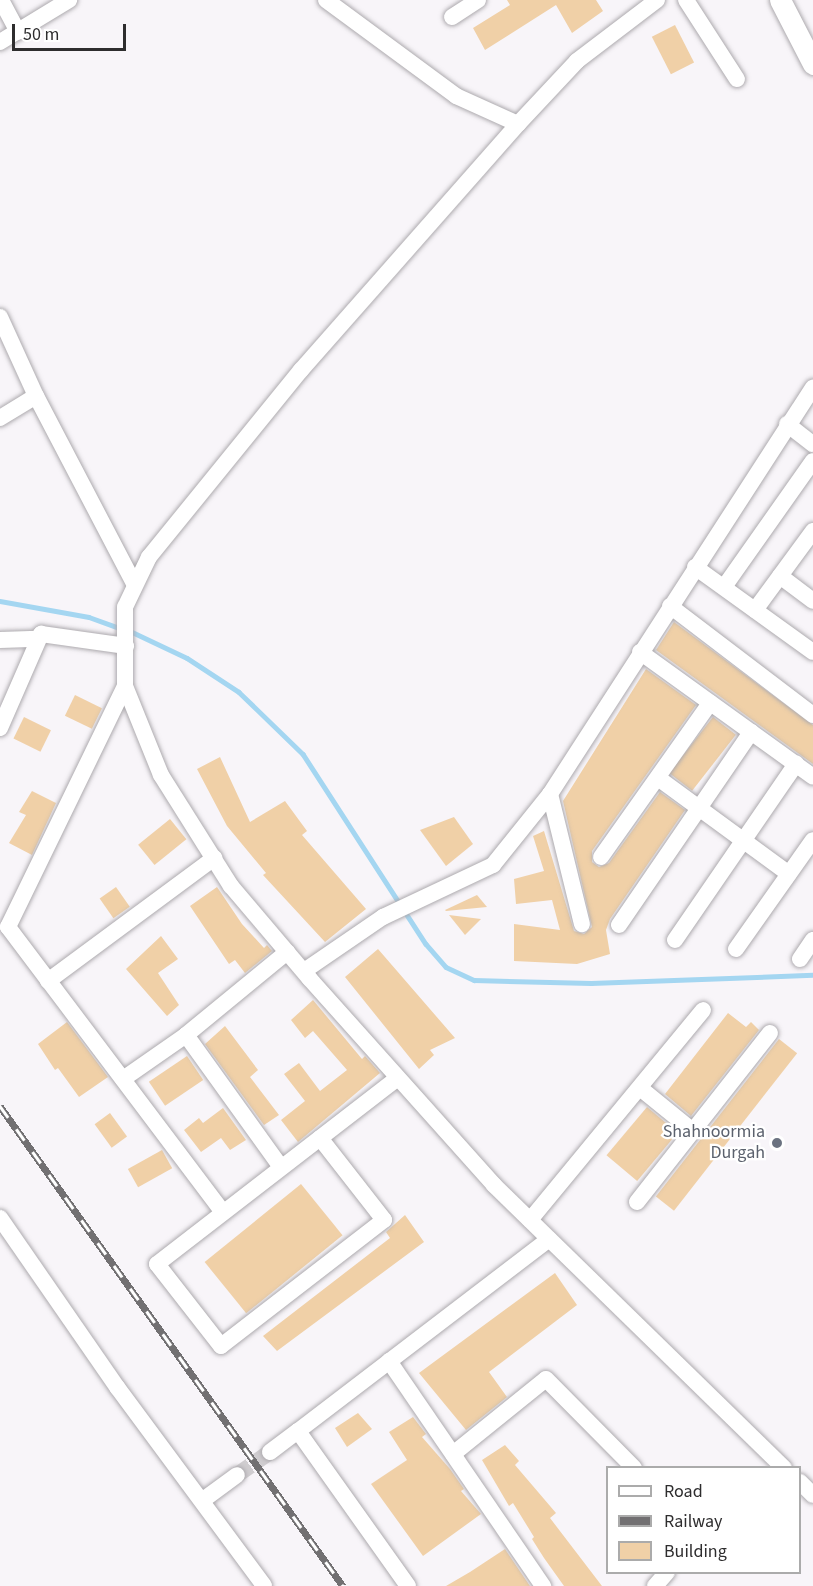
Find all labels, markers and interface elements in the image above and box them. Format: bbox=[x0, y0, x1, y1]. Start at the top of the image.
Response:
scale bar bbox=[15, 12, 129, 50]
text: 50 m bbox=[23, 22, 59, 47]
place label: Shahnoormia Durgah bbox=[663, 1122, 765, 1164]
marker: Shahnoormia Durgah bbox=[770, 1136, 784, 1150]
legend bbox=[606, 1466, 801, 1574]
text: Road bbox=[664, 1479, 703, 1504]
text: Railway bbox=[664, 1509, 723, 1534]
text: Building bbox=[664, 1539, 727, 1564]

